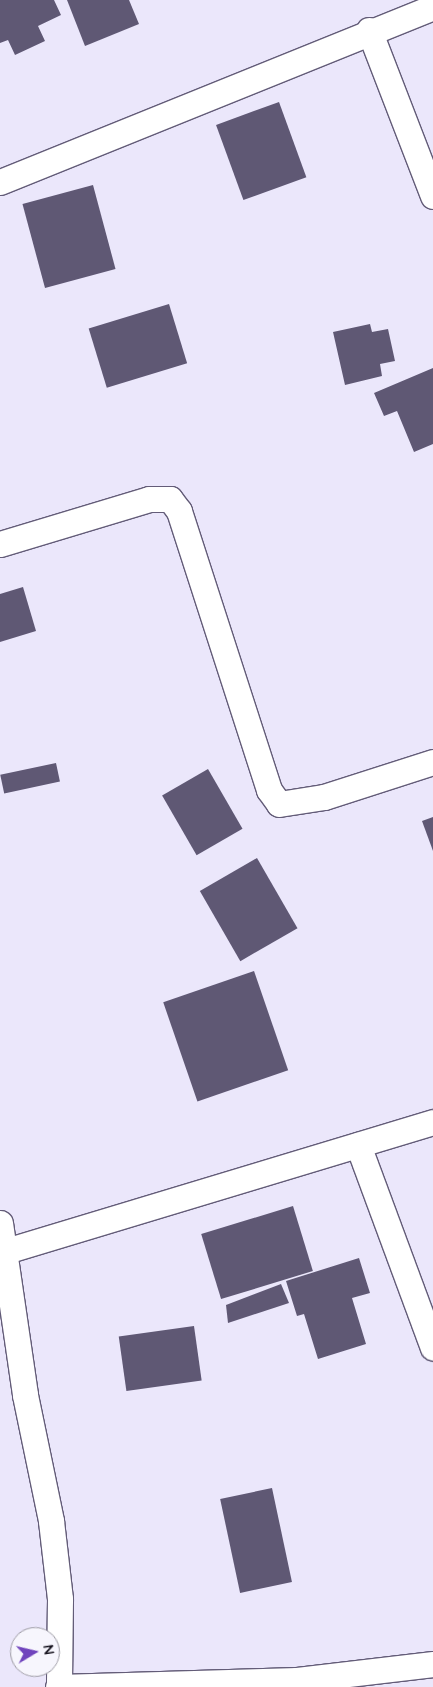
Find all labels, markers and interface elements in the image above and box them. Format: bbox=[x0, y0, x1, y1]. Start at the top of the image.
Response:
north arrow bbox=[10, 1627, 60, 1677]
text: N bbox=[39, 1643, 59, 1656]

